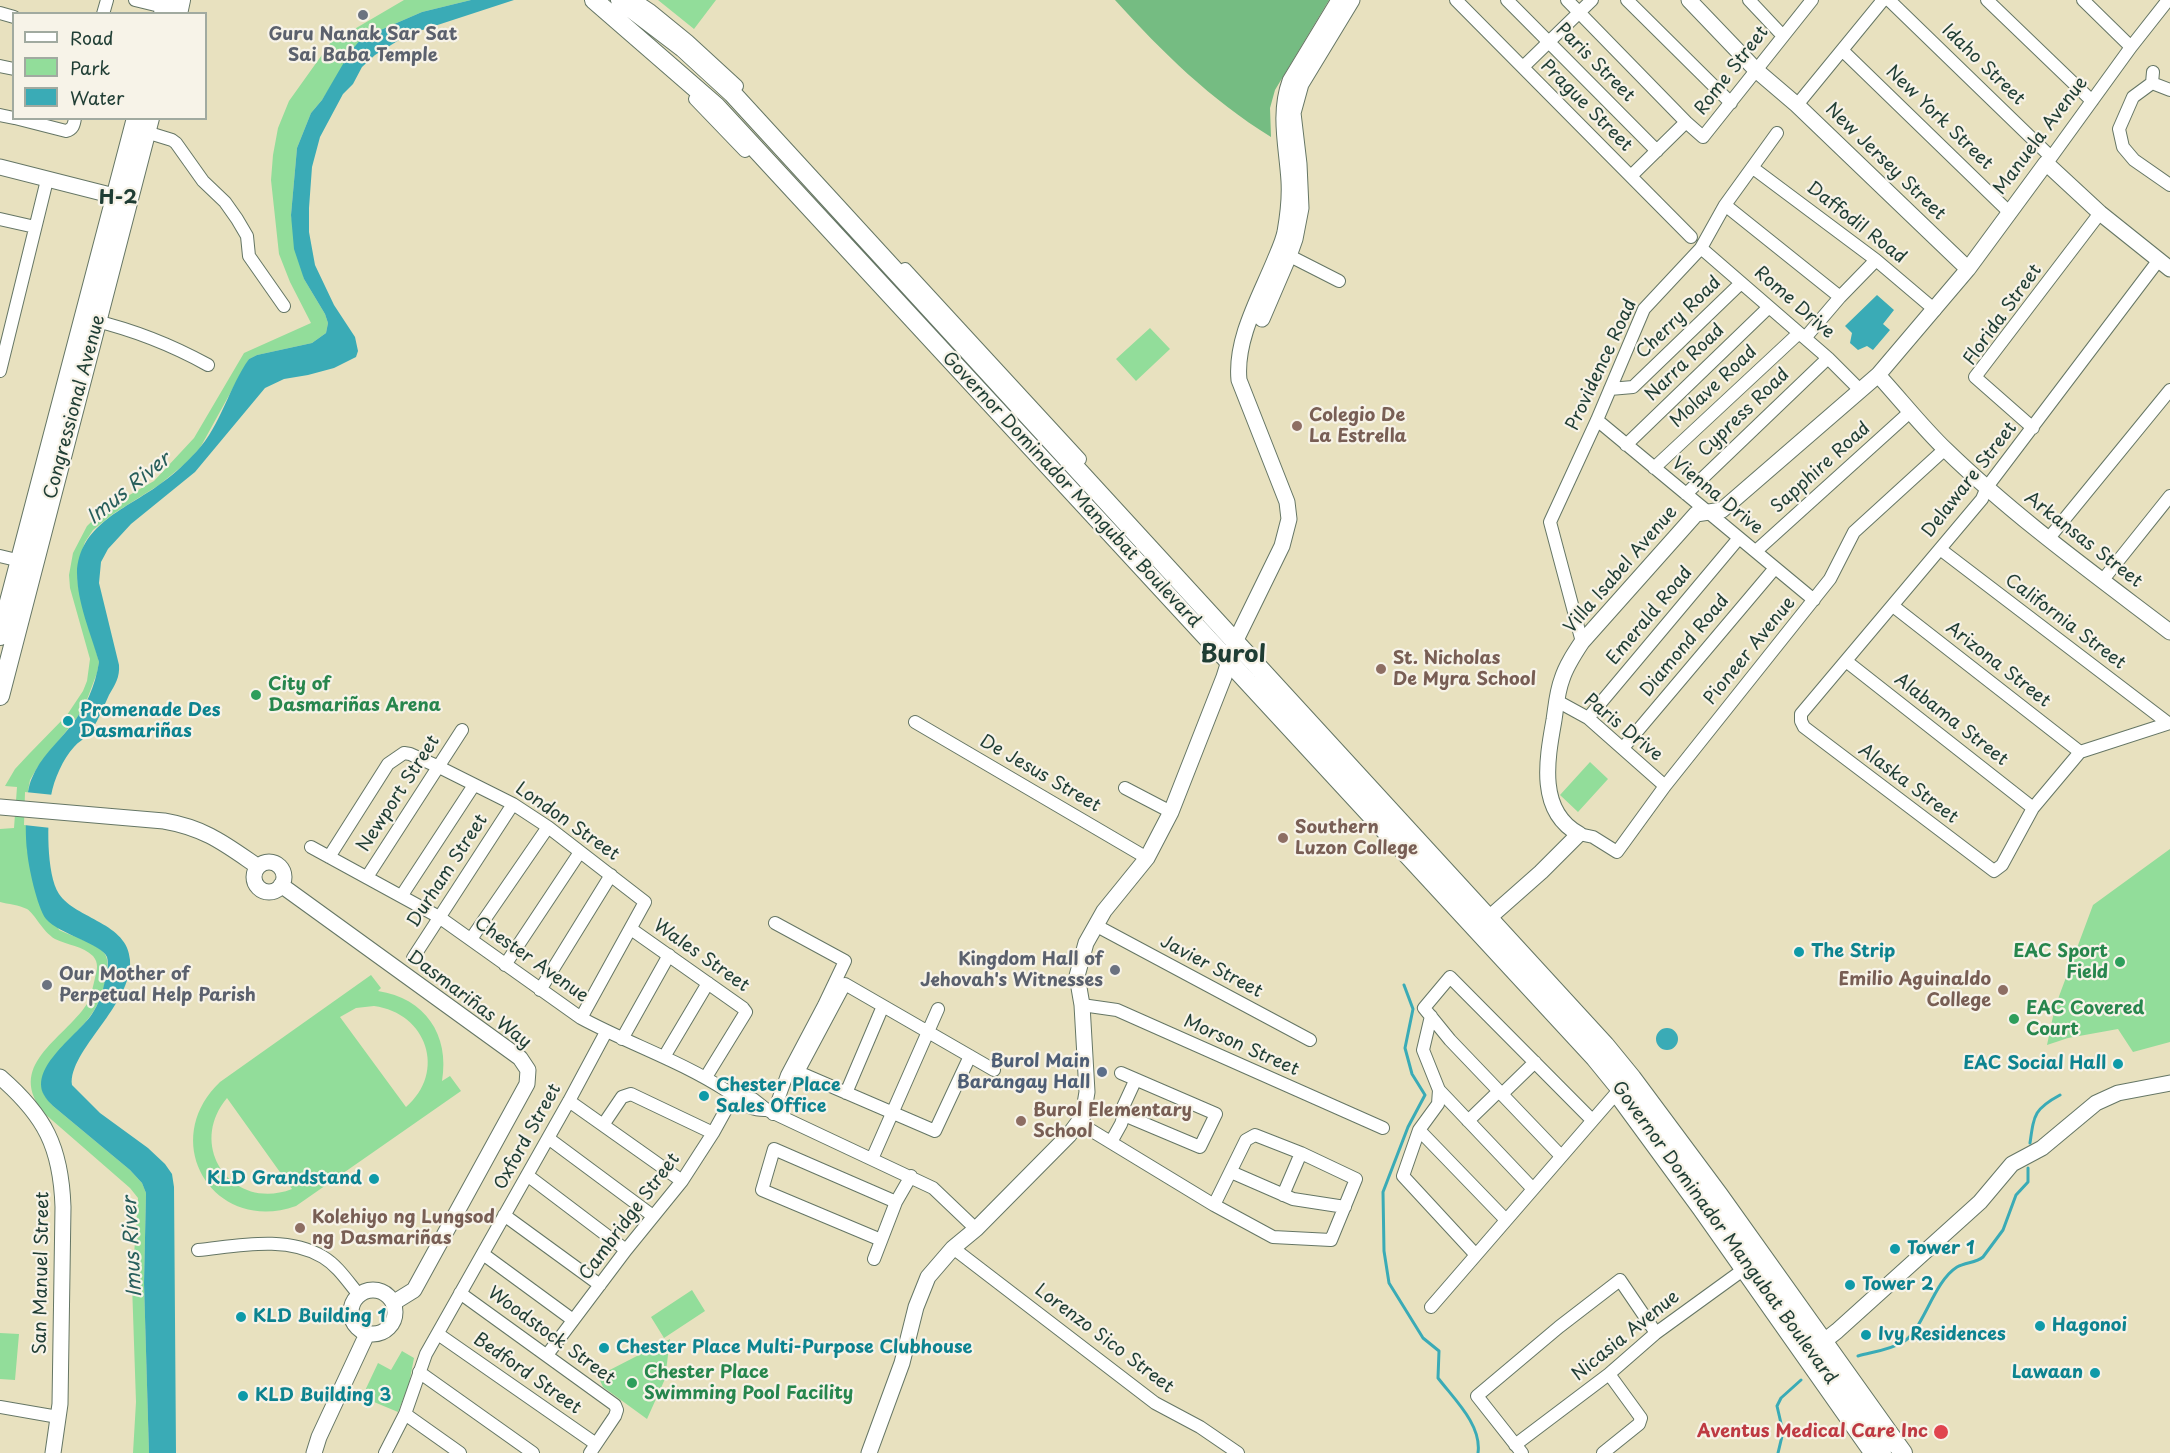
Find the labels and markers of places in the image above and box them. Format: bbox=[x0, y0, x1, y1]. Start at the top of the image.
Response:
marker: Guru Nanak Sar Sat Sai Baba Temple bbox=[356, 8, 370, 22]
place label: Guru Nanak Sar Sat Sai Baba Temple bbox=[269, 24, 457, 66]
place label: Colegio De La Estrella bbox=[1309, 405, 1407, 448]
marker: Colegio De La Estrella bbox=[1290, 419, 1304, 433]
place label: St. Nicholas De Myra School bbox=[1393, 648, 1536, 690]
marker: St. Nicholas De Myra School bbox=[1374, 662, 1388, 676]
place label: City of Dasmariñas Arena bbox=[268, 674, 441, 716]
marker: City of Dasmariñas Arena bbox=[249, 688, 263, 702]
place label: Promenade Des Dasmariñas bbox=[80, 700, 221, 742]
marker: Promenade Des Dasmariñas bbox=[61, 714, 75, 728]
place label: Southern Luzon College bbox=[1295, 817, 1418, 860]
marker: Southern Luzon College bbox=[1276, 831, 1290, 845]
place label: The Strip bbox=[1811, 941, 1895, 963]
place label: EAC Sport Field bbox=[2013, 941, 2108, 984]
marker: The Strip bbox=[1792, 945, 1806, 959]
place label: Kingdom Hall of Jehovah's Witnesses bbox=[920, 949, 1103, 992]
marker: EAC Sport Field bbox=[2113, 955, 2127, 969]
marker: Kingdom Hall of Jehovah's Witnesses bbox=[1108, 963, 1122, 977]
place label: Our Mother of Perpetual Help Parish bbox=[59, 964, 256, 1006]
place label: Emilio Aguinaldo College bbox=[1838, 969, 1991, 1012]
marker: Our Mother of Perpetual Help Parish bbox=[40, 978, 54, 992]
marker: Emilio Aguinaldo College bbox=[1996, 983, 2010, 997]
place label: EAC Covered Court bbox=[2026, 998, 2144, 1040]
marker: EAC Covered Court bbox=[2007, 1012, 2021, 1026]
place label: Burol Main Barangay Hall bbox=[957, 1051, 1090, 1094]
place label: EAC Social Hall bbox=[1963, 1053, 2106, 1075]
marker: EAC Social Hall bbox=[2111, 1057, 2125, 1071]
marker: Burol Main Barangay Hall bbox=[1095, 1065, 1109, 1079]
place label: Chester Place Sales Office bbox=[716, 1075, 841, 1118]
marker: Chester Place Sales Office bbox=[697, 1089, 711, 1103]
place label: Burol Elementary School bbox=[1033, 1100, 1192, 1142]
marker: Burol Elementary School bbox=[1014, 1114, 1028, 1128]
place label: KLD Grandstand bbox=[207, 1168, 362, 1190]
marker: KLD Grandstand bbox=[367, 1172, 381, 1186]
place label: Kolehiyo ng Lungsod ng Dasmariñas bbox=[312, 1207, 495, 1250]
marker: Kolehiyo ng Lungsod ng Dasmariñas bbox=[293, 1221, 307, 1235]
place label: Tower 1 bbox=[1907, 1238, 1975, 1260]
marker: Tower 1 bbox=[1888, 1242, 1902, 1256]
place label: Tower 2 bbox=[1862, 1274, 1934, 1296]
marker: Tower 2 bbox=[1843, 1278, 1857, 1292]
place label: KLD Building 1 bbox=[253, 1306, 386, 1328]
marker: KLD Building 1 bbox=[234, 1310, 248, 1324]
place label: Hagonoi bbox=[2052, 1315, 2127, 1337]
marker: Hagonoi bbox=[2033, 1319, 2047, 1333]
place label: Ivy Residences bbox=[1878, 1324, 2006, 1346]
marker: Ivy Residences bbox=[1859, 1328, 1873, 1342]
place label: Chester Place Multi-Purpose Clubhouse bbox=[616, 1337, 972, 1359]
marker: Chester Place Multi-Purpose Clubhouse bbox=[597, 1341, 611, 1355]
place label: Chester Place Swimming Pool Facility bbox=[644, 1362, 853, 1404]
place label: Lawaan bbox=[2012, 1362, 2083, 1384]
marker: Lawaan bbox=[2088, 1366, 2102, 1380]
marker: Chester Place Swimming Pool Facility bbox=[625, 1376, 639, 1390]
place label: KLD Building 3 bbox=[255, 1385, 391, 1407]
marker: KLD Building 3 bbox=[236, 1389, 250, 1403]
place label: Aventus Medical Care Inc bbox=[1697, 1421, 1928, 1443]
marker: Aventus Medical Care Inc bbox=[1932, 1423, 1950, 1441]

